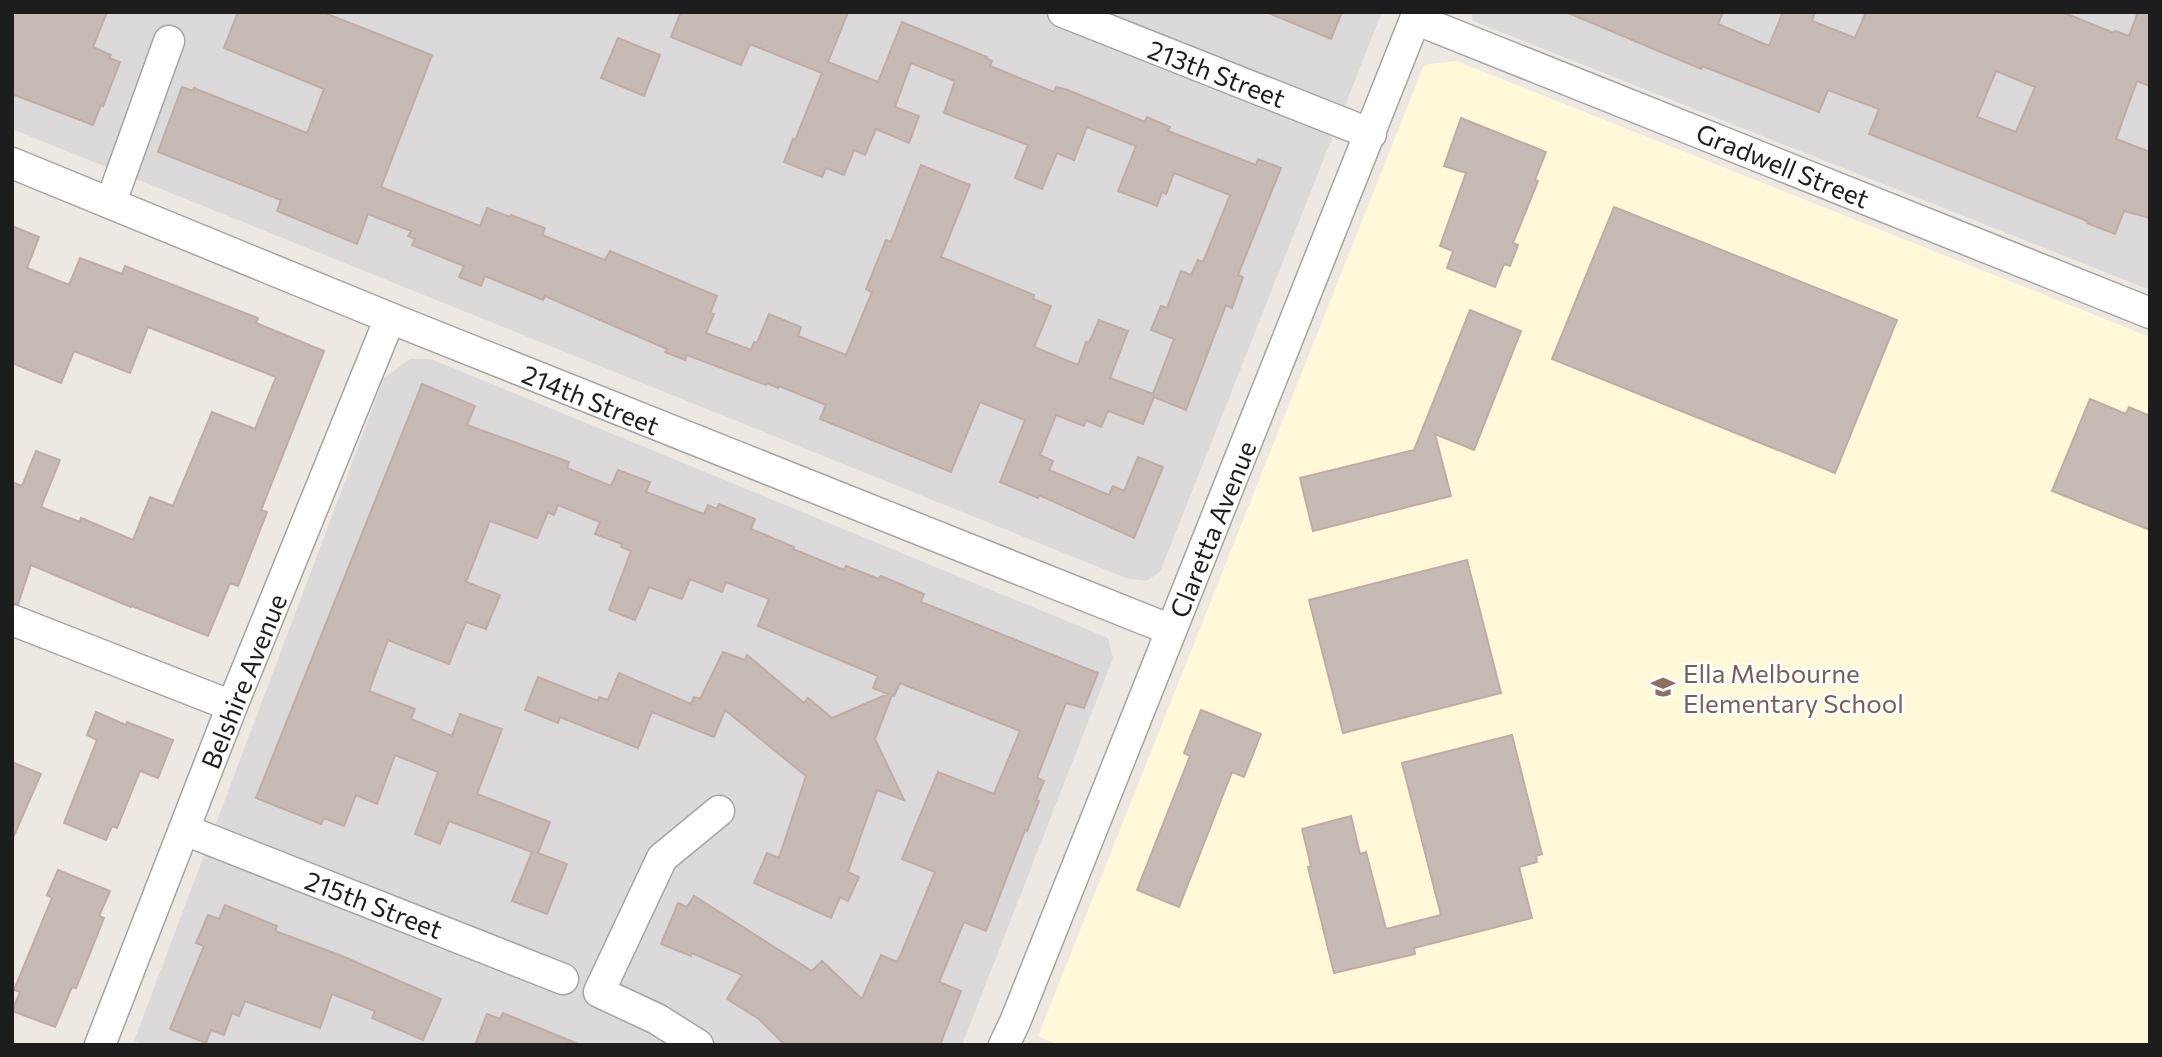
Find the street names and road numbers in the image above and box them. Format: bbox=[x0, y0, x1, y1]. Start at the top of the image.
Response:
street label: 213th Street bbox=[1144, 33, 1290, 113]
street label: Gradwell Street bbox=[1692, 116, 1874, 214]
street label: 214th Street bbox=[518, 357, 664, 441]
street label: Claretta Avenue bbox=[1162, 436, 1262, 622]
street label: Belshire Avenue bbox=[194, 589, 292, 773]
street label: 215th Street bbox=[301, 864, 447, 944]

